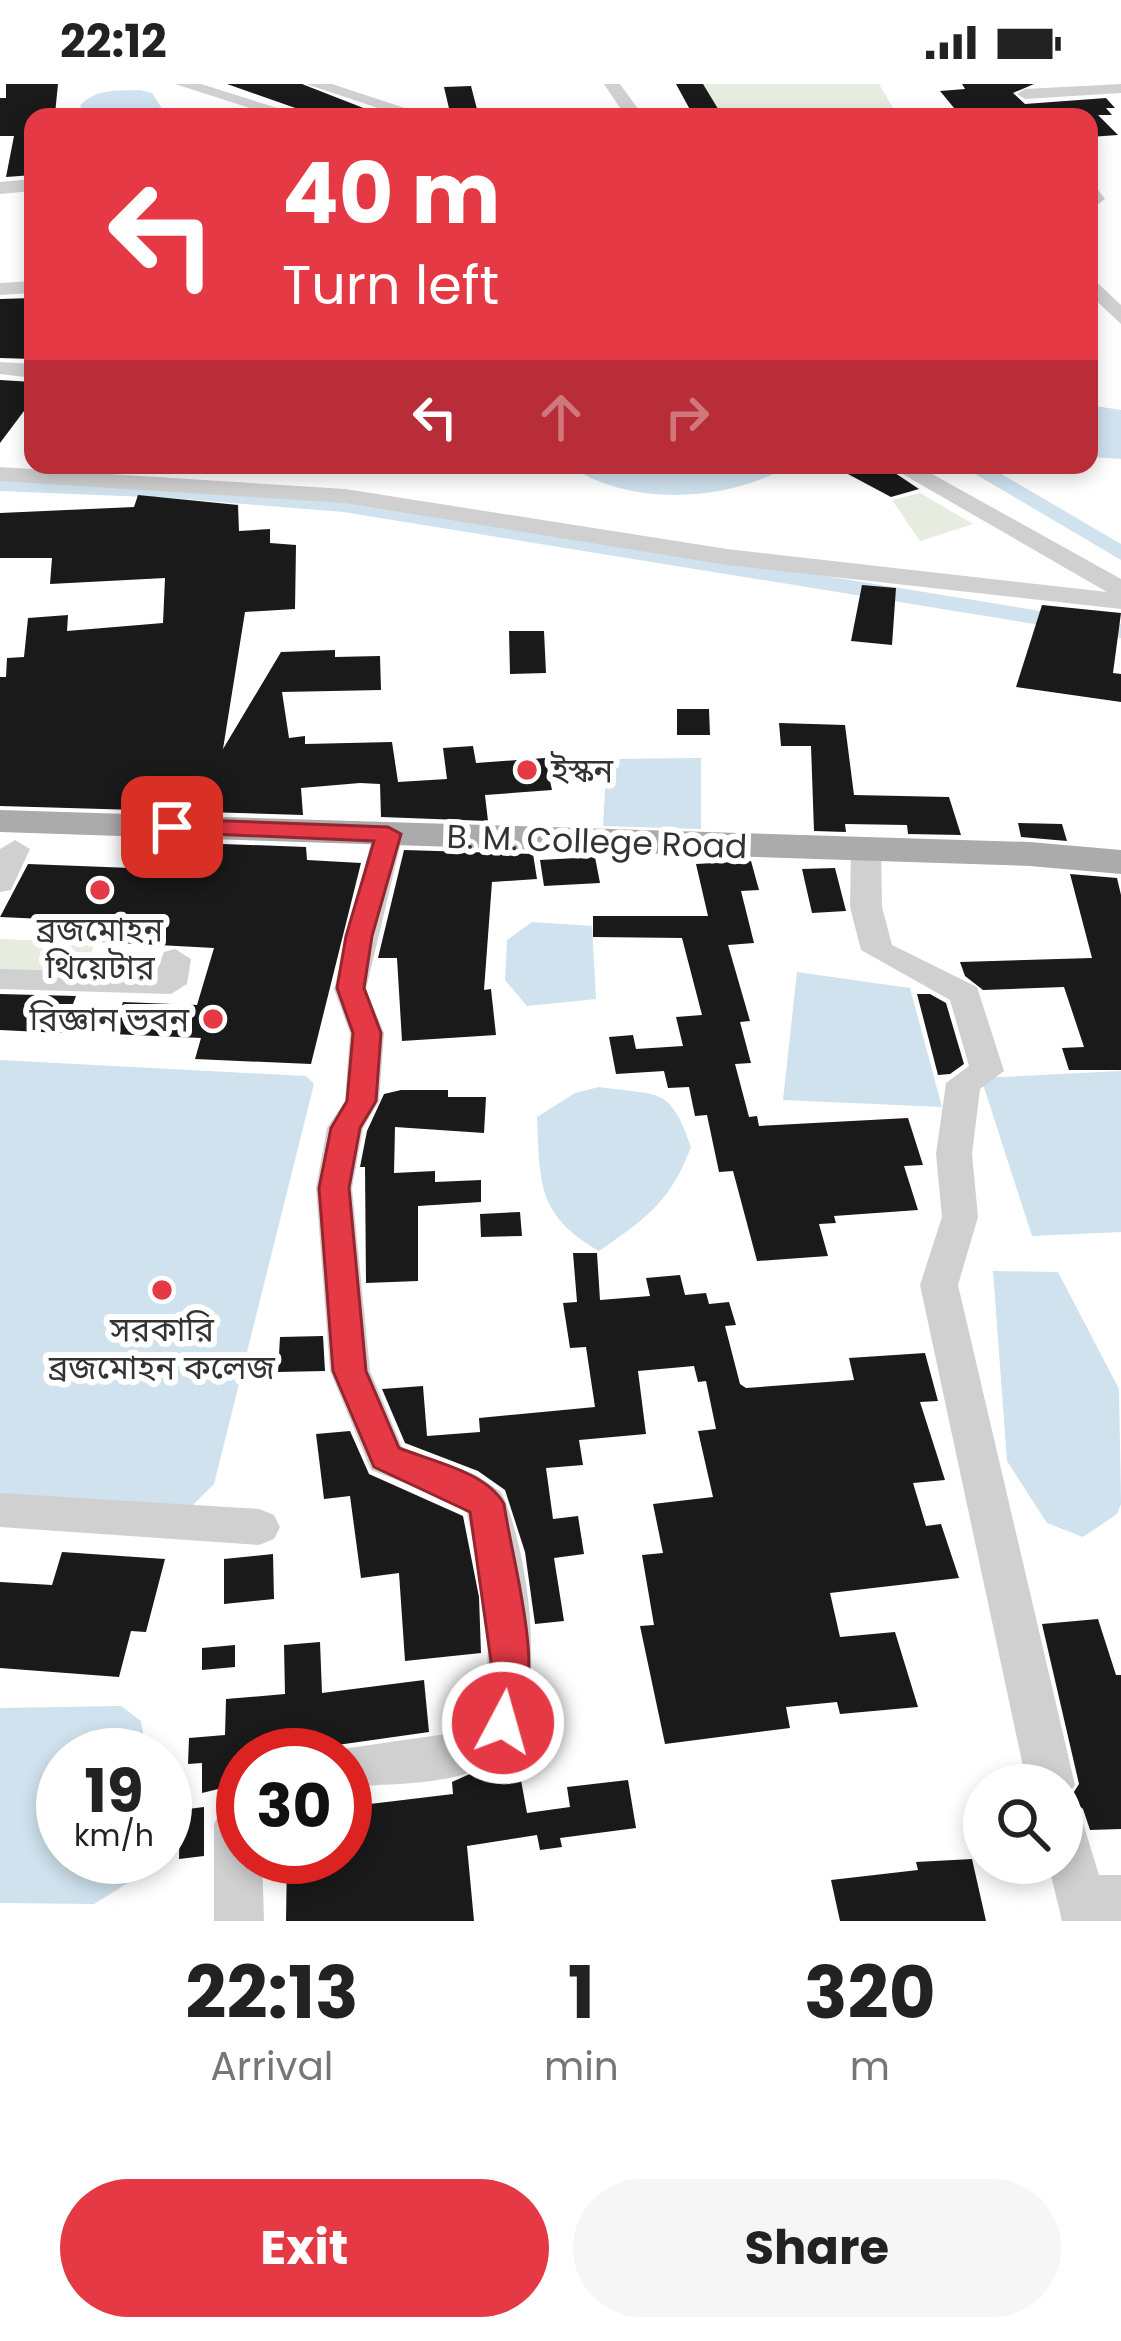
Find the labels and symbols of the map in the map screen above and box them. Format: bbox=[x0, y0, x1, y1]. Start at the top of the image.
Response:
place label: ইস্কন bbox=[550, 747, 614, 794]
marker: ইস্কন bbox=[514, 757, 540, 783]
pin bbox=[121, 776, 223, 878]
street label: B. M. College Road bbox=[446, 813, 748, 870]
marker: ব্রজমোহন থিয়েটার bbox=[87, 877, 113, 903]
place label: ব্রজমোহন থিয়েটার bbox=[36, 906, 164, 991]
place label: বিজ্ঞান ভবন bbox=[28, 996, 190, 1043]
marker: বিজ্ঞান ভবন bbox=[200, 1006, 226, 1032]
marker: সরকারি ব্রজমোহন কলেজ bbox=[149, 1277, 175, 1303]
place label: সরকারি ব্রজমোহন কলেজ bbox=[48, 1306, 276, 1391]
position arrow bbox=[440, 1660, 566, 1786]
speed limit sign: 30 bbox=[216, 1728, 372, 1884]

